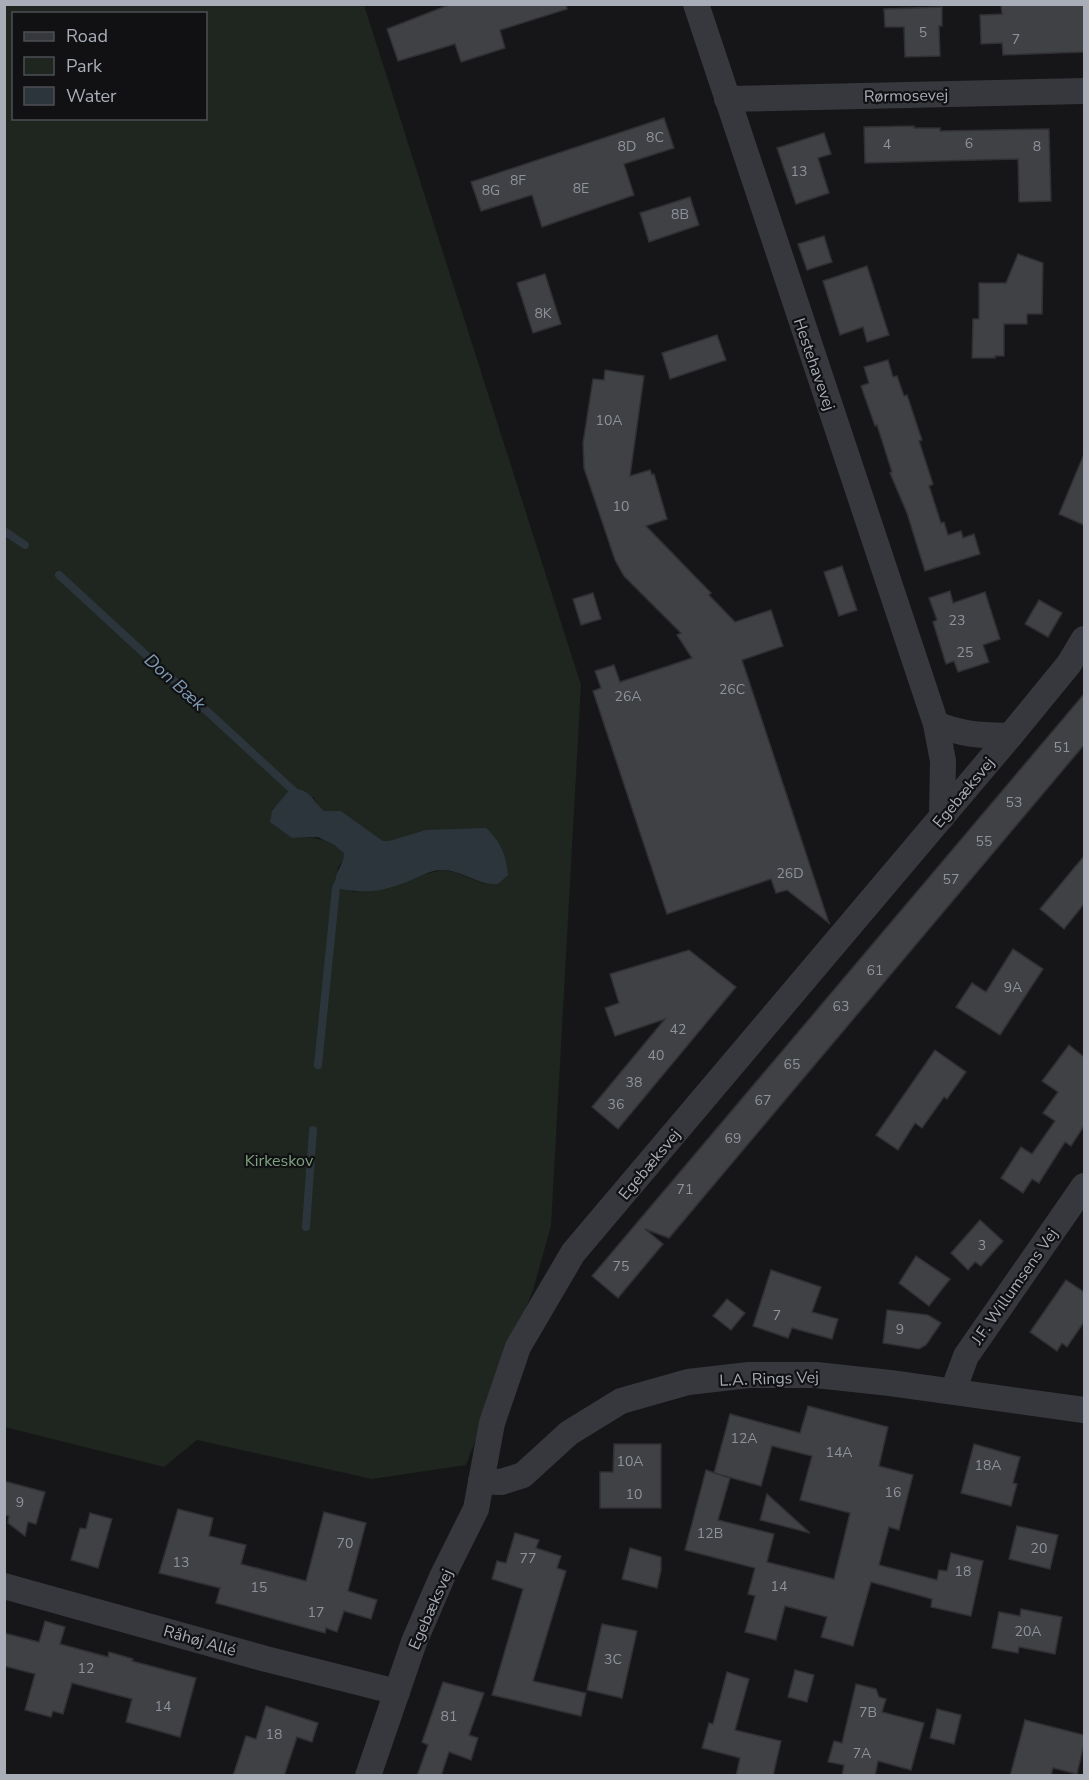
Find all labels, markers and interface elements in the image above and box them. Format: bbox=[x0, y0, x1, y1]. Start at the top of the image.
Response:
legend bbox=[12, 12, 207, 120]
house number: 5 bbox=[919, 23, 927, 42]
text: Road bbox=[66, 24, 108, 48]
house number: 7 bbox=[1012, 30, 1020, 49]
text: Park bbox=[66, 54, 103, 78]
text: Water bbox=[66, 84, 117, 108]
street label: Rørmosevej bbox=[864, 84, 948, 108]
house number: 8C bbox=[646, 128, 664, 147]
house number: 6 bbox=[965, 134, 973, 153]
house number: 4 bbox=[883, 135, 891, 154]
house number: 8D bbox=[618, 137, 636, 156]
house number: 8 bbox=[1033, 137, 1041, 156]
house number: 13 bbox=[791, 162, 807, 181]
house number: 8F bbox=[510, 171, 526, 190]
house number: 8E bbox=[573, 179, 589, 198]
house number: 8G bbox=[482, 181, 500, 200]
house number: 8B bbox=[671, 205, 689, 224]
house number: 8K bbox=[534, 304, 552, 323]
street label: Hestehavevej bbox=[788, 315, 840, 414]
house number: 10A bbox=[595, 411, 623, 430]
house number: 10 bbox=[613, 497, 629, 516]
house number: 23 bbox=[949, 611, 965, 630]
house number: 25 bbox=[957, 643, 973, 662]
water label: Don Bæk bbox=[139, 648, 212, 717]
house number: 26C bbox=[719, 680, 745, 699]
house number: 26A bbox=[614, 687, 642, 706]
house number: 51 bbox=[1054, 738, 1070, 757]
street label: Egebæksvej bbox=[928, 753, 1000, 833]
house number: 53 bbox=[1006, 793, 1022, 812]
house number: 55 bbox=[976, 832, 992, 851]
house number: 26D bbox=[776, 864, 804, 883]
house number: 57 bbox=[943, 870, 959, 889]
house number: 61 bbox=[867, 961, 883, 980]
house number: 9A bbox=[1004, 978, 1022, 997]
house number: 63 bbox=[833, 997, 849, 1016]
house number: 42 bbox=[670, 1020, 686, 1039]
house number: 40 bbox=[648, 1046, 664, 1065]
house number: 65 bbox=[784, 1055, 800, 1074]
house number: 38 bbox=[626, 1073, 642, 1092]
house number: 67 bbox=[755, 1091, 771, 1110]
house number: 36 bbox=[608, 1095, 624, 1114]
street label: Egebæksvej bbox=[614, 1125, 686, 1205]
house number: 69 bbox=[725, 1129, 741, 1148]
park label: Kirkeskov bbox=[245, 1150, 314, 1172]
house number: 71 bbox=[677, 1180, 693, 1199]
street label: J.F. Willumsens Vej bbox=[966, 1224, 1063, 1350]
house number: 3 bbox=[978, 1236, 986, 1255]
house number: 75 bbox=[613, 1257, 629, 1276]
house number: 7 bbox=[773, 1306, 781, 1325]
house number: 9 bbox=[896, 1320, 904, 1339]
street label: L.A. Rings Vej bbox=[719, 1366, 819, 1392]
house number: 12A bbox=[730, 1429, 758, 1448]
house number: 14A bbox=[825, 1443, 853, 1462]
house number: 10A bbox=[616, 1452, 644, 1471]
house number: 18A bbox=[974, 1456, 1002, 1475]
house number: 16 bbox=[885, 1483, 901, 1502]
house number: 10 bbox=[626, 1485, 642, 1504]
house number: 9 bbox=[16, 1493, 24, 1512]
house number: 12B bbox=[697, 1524, 723, 1543]
house number: 70 bbox=[337, 1534, 353, 1553]
house number: 20 bbox=[1031, 1539, 1047, 1558]
house number: 77 bbox=[520, 1549, 536, 1568]
house number: 13 bbox=[173, 1553, 189, 1572]
house number: 18 bbox=[955, 1562, 971, 1581]
street label: Egebæksvej bbox=[403, 1566, 458, 1653]
house number: 14 bbox=[771, 1577, 787, 1596]
house number: 15 bbox=[251, 1578, 267, 1597]
house number: 17 bbox=[308, 1603, 324, 1622]
street label: Råhøj Allé bbox=[161, 1620, 239, 1662]
house number: 20A bbox=[1014, 1622, 1042, 1641]
house number: 3C bbox=[604, 1650, 622, 1669]
house number: 12 bbox=[78, 1659, 94, 1678]
house number: 14 bbox=[155, 1697, 171, 1716]
house number: 7B bbox=[859, 1703, 877, 1722]
house number: 81 bbox=[441, 1707, 457, 1726]
house number: 18 bbox=[266, 1725, 282, 1744]
house number: 7A bbox=[853, 1744, 871, 1763]

